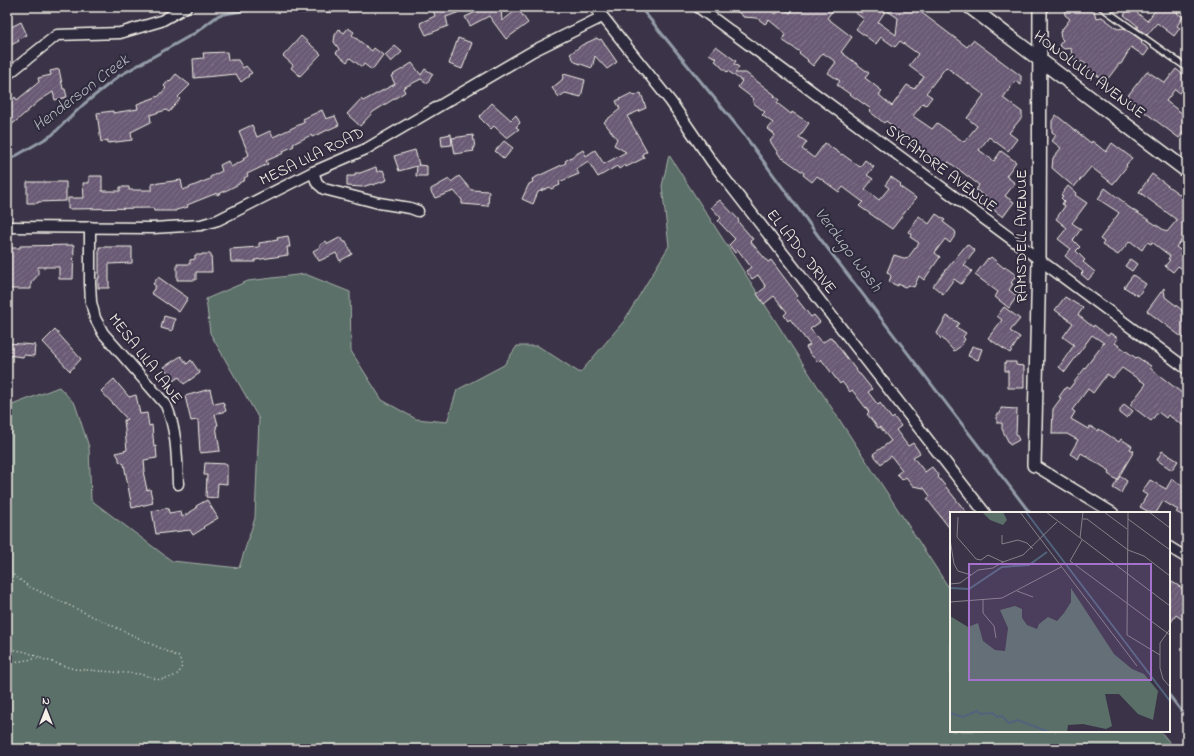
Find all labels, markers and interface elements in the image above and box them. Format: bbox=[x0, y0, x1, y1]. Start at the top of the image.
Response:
street label: HONOLULU AVENUE bbox=[1028, 25, 1150, 125]
water label: Henderson Creek bbox=[27, 47, 136, 138]
street label: SYCAMORE AVENUE bbox=[880, 119, 1002, 219]
street label: MESA LILA ROAD bbox=[255, 121, 369, 193]
street label: RAMSDELL AVENUE bbox=[1010, 169, 1034, 303]
water label: Verdugo Wash bbox=[807, 203, 889, 299]
street label: EL LADO DRIVE bbox=[760, 204, 842, 300]
street label: MESA LILA LANE bbox=[102, 309, 188, 409]
inset map bbox=[950, 512, 1170, 732]
north arrow bbox=[26, 690, 66, 730]
text: N bbox=[42, 693, 50, 709]

